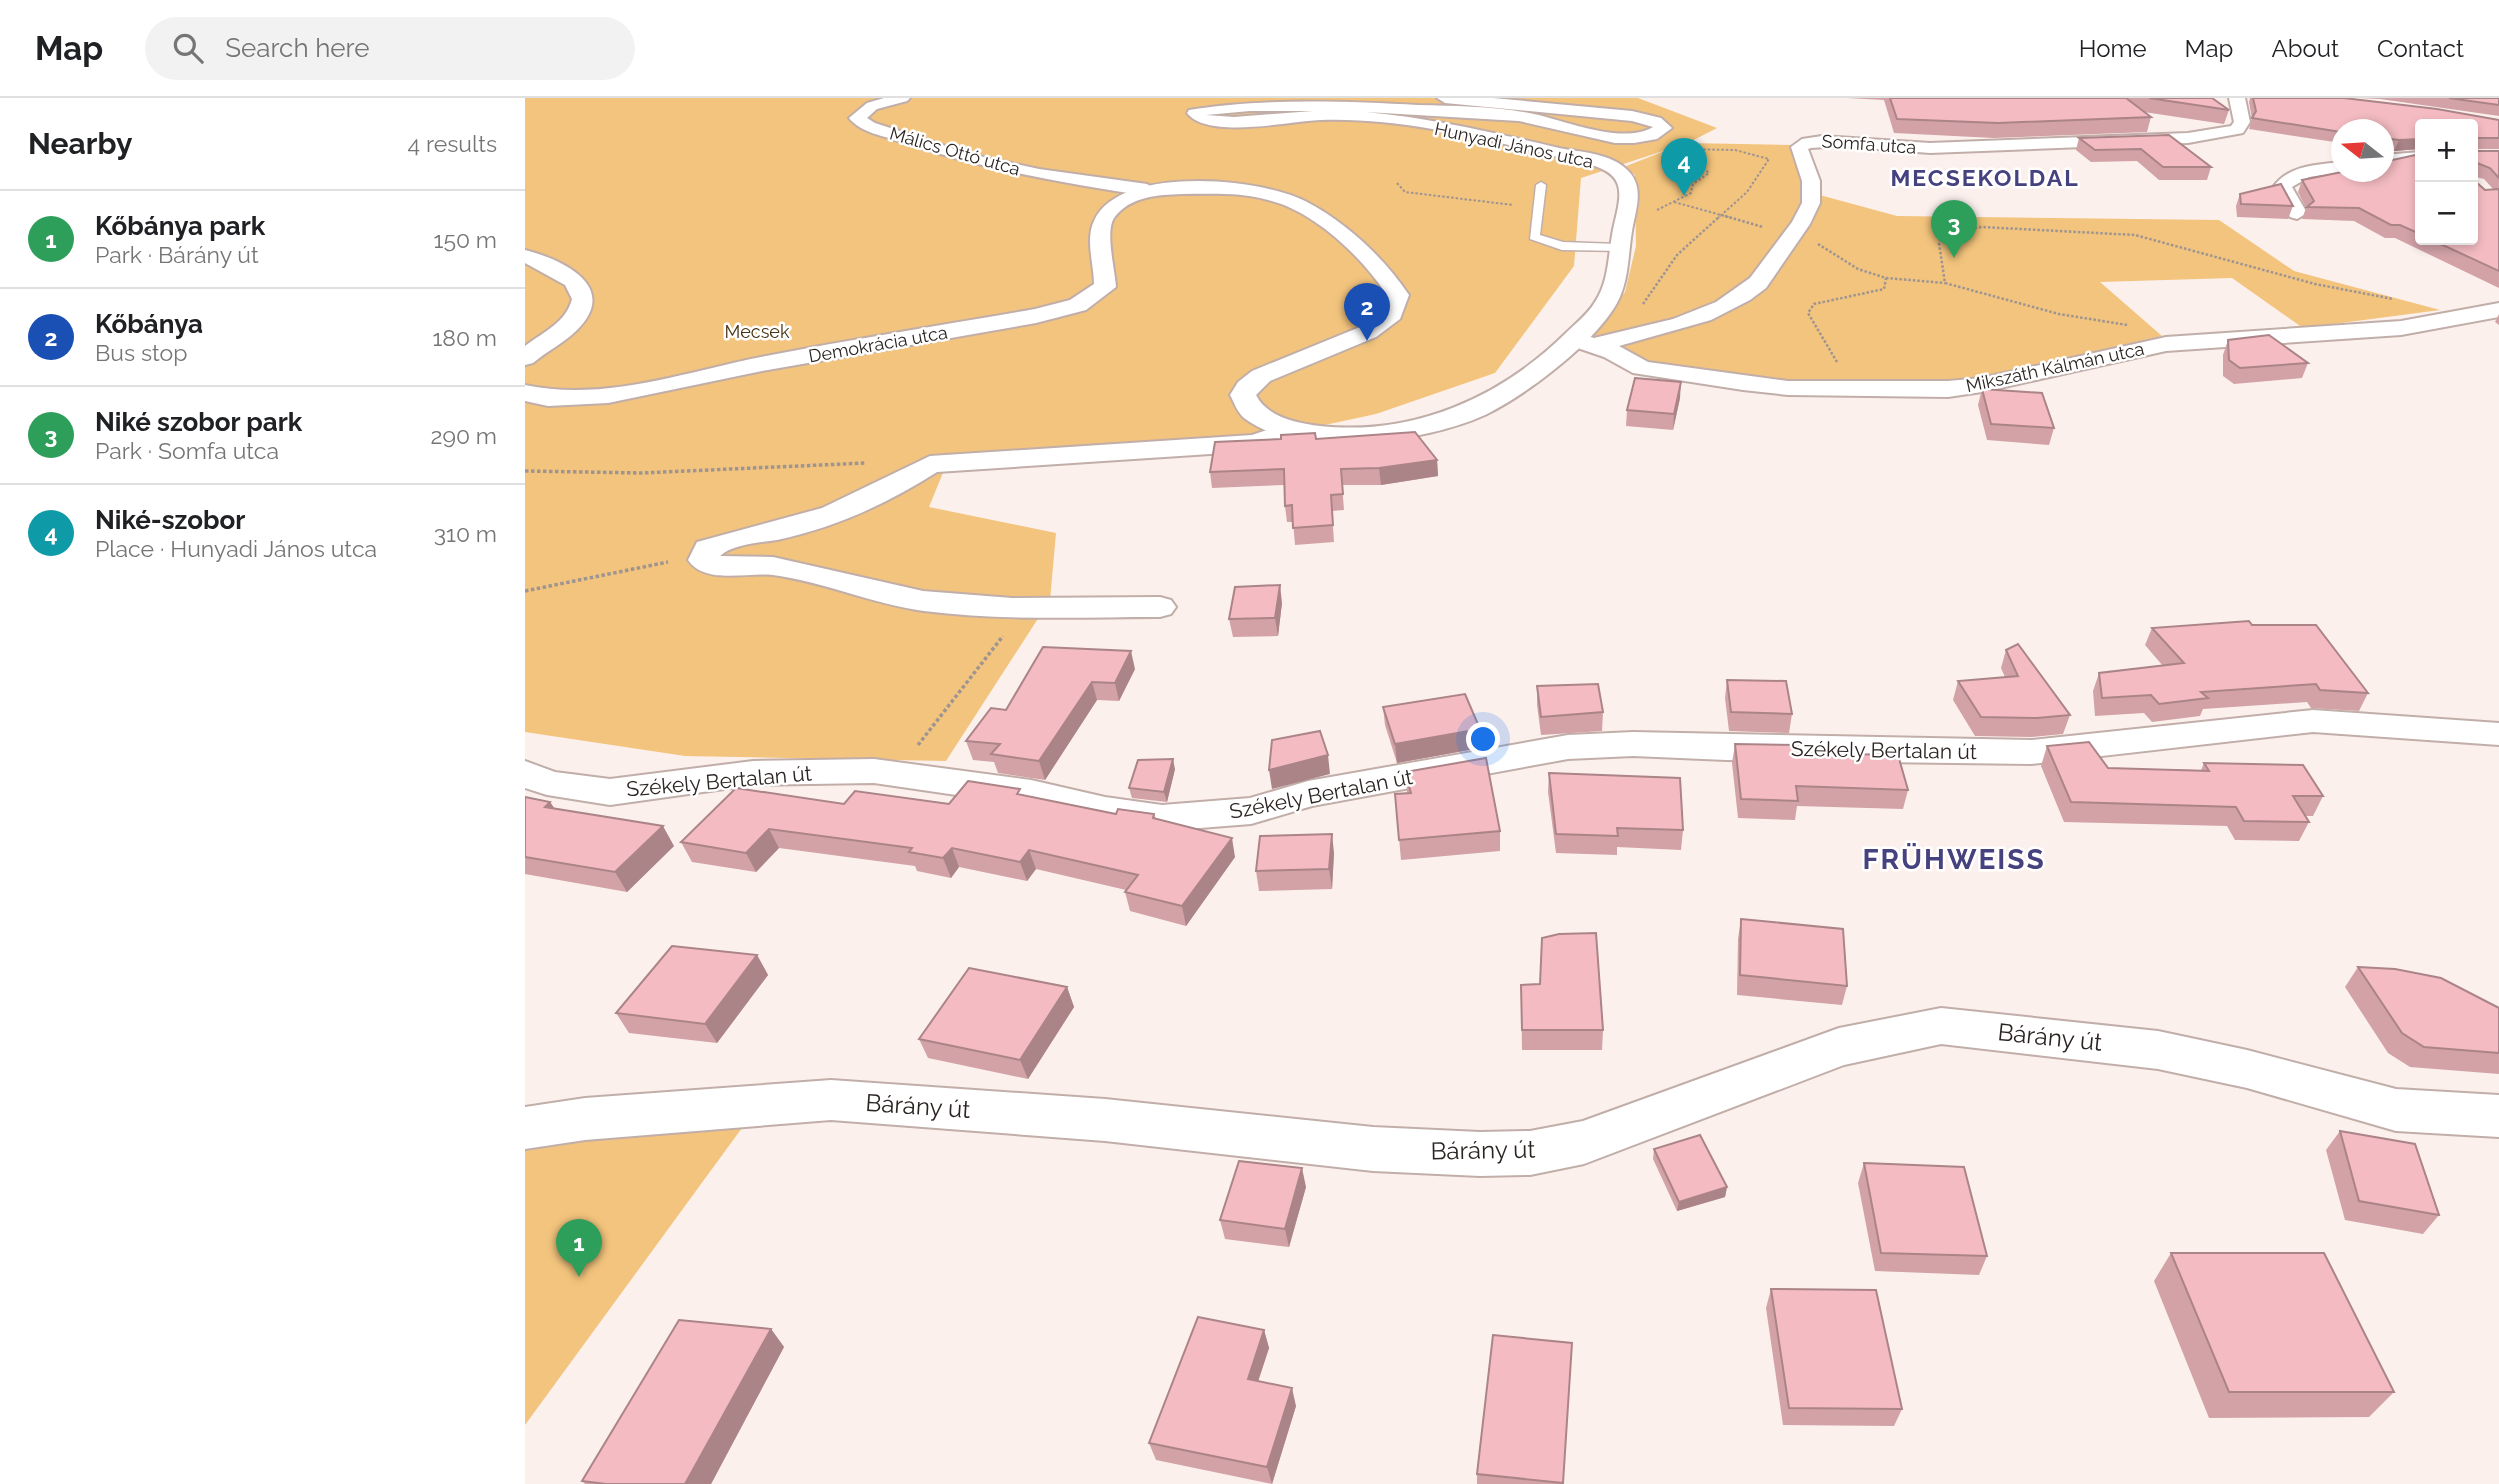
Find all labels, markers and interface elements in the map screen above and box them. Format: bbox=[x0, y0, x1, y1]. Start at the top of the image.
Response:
search box bbox=[145, 17, 635, 80]
text: Map bbox=[35, 29, 103, 68]
icon: search bbox=[169, 29, 207, 67]
text: Search here bbox=[225, 33, 370, 63]
text: Home bbox=[2079, 34, 2147, 63]
text: Map bbox=[2185, 34, 2233, 63]
text: About bbox=[2271, 34, 2339, 63]
text: Contact bbox=[2377, 34, 2464, 63]
street label: Hunyadi János utca bbox=[1433, 118, 1595, 172]
north arrow bbox=[2331, 119, 2394, 182]
map controls bbox=[2415, 119, 2478, 245]
button: + bbox=[2415, 119, 2478, 182]
street label: Málics Ottó utca bbox=[887, 122, 1023, 180]
text: Nearby bbox=[28, 126, 132, 161]
text: 4 results bbox=[408, 130, 497, 157]
street label: Somfa utca bbox=[1821, 130, 1917, 158]
pin: 4 bbox=[1661, 138, 1707, 196]
district label: MECSEKOLDAL bbox=[1890, 164, 2080, 191]
button: − bbox=[2415, 182, 2478, 245]
pin: 3 bbox=[1931, 200, 1977, 258]
text: Kőbánya park bbox=[95, 211, 265, 241]
text: 1 bbox=[45, 226, 57, 253]
text: 150 m bbox=[434, 226, 497, 253]
text: Park · Bárány út bbox=[95, 241, 259, 268]
pin: 2 bbox=[1344, 283, 1390, 341]
text: Kőbánya bbox=[95, 309, 203, 339]
park label: Mecsek bbox=[725, 321, 790, 342]
street label: Demokrácia utca bbox=[807, 321, 949, 367]
text: 2 bbox=[45, 324, 57, 351]
text: 180 m bbox=[432, 324, 497, 351]
street label: Mikszáth Kálmán utca bbox=[1964, 338, 2146, 396]
text: Bus stop bbox=[95, 339, 187, 366]
text: Niké szobor park bbox=[95, 407, 302, 437]
text: 3 bbox=[45, 422, 57, 449]
text: 290 m bbox=[430, 422, 497, 449]
text: Park · Somfa utca bbox=[95, 437, 279, 464]
text: Niké-szobor bbox=[95, 505, 245, 535]
text: 4 bbox=[44, 520, 58, 547]
text: 310 m bbox=[434, 520, 497, 547]
text: Place · Hunyadi János utca bbox=[95, 535, 377, 562]
your location bbox=[1466, 722, 1500, 756]
street label: Székely Bertalan út bbox=[1791, 736, 1977, 764]
street label: Székely Bertalan út bbox=[625, 760, 813, 802]
street label: Székely Bertalan út bbox=[1227, 764, 1415, 824]
district label: FRÜHWEISS bbox=[1862, 843, 2046, 876]
street label: Bárány út bbox=[1996, 1017, 2104, 1057]
street label: Bárány út bbox=[865, 1088, 971, 1124]
street label: Bárány út bbox=[1430, 1135, 1536, 1165]
pin: 1 bbox=[556, 1219, 602, 1277]

